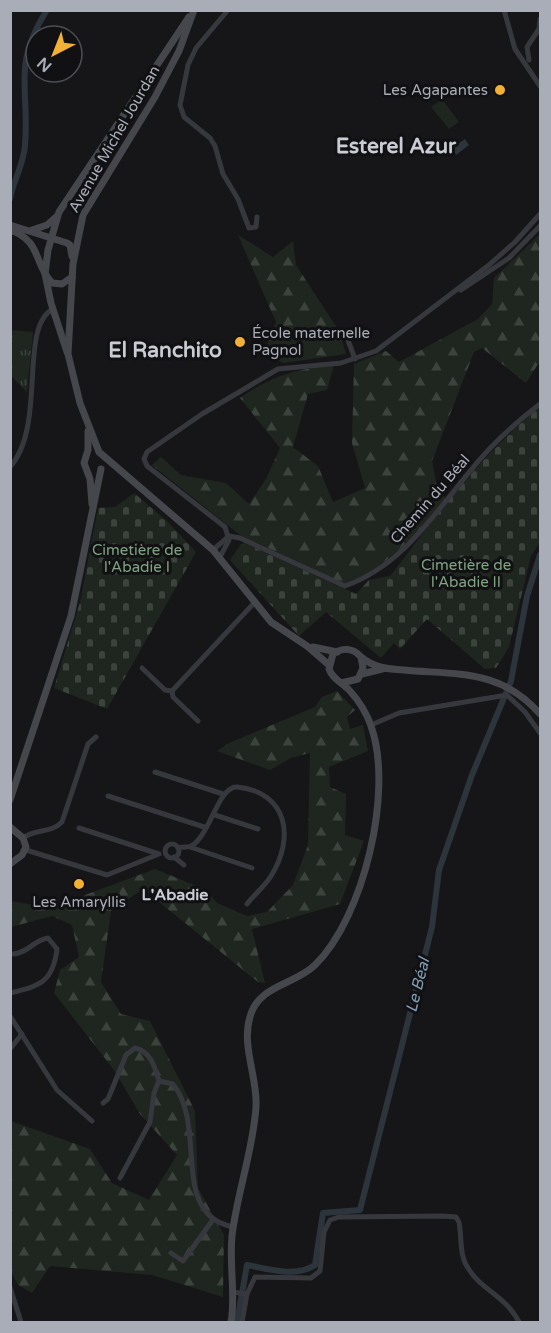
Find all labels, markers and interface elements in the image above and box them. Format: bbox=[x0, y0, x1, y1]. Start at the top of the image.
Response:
north arrow bbox=[24, 24, 84, 84]
text: N bbox=[33, 53, 56, 76]
street label: Avenue Michel Jourdan bbox=[65, 62, 163, 216]
place label: Les Agapantes bbox=[383, 81, 488, 99]
marker: Les Agapantes bbox=[493, 83, 507, 97]
district label: Esterel Azur bbox=[336, 134, 457, 159]
place label: École maternelle Pagnol bbox=[252, 324, 370, 359]
marker: École maternelle Pagnol bbox=[233, 335, 247, 349]
district label: El Ranchito bbox=[108, 338, 222, 363]
street label: Chemin du Béal bbox=[386, 451, 474, 547]
park label: Cimetière de l'Abadie I bbox=[92, 541, 182, 576]
park label: Cimetière de l'Abadie II bbox=[421, 556, 511, 591]
marker: Les Amaryllis bbox=[72, 877, 86, 891]
district label: L'Abadie bbox=[142, 885, 208, 905]
place label: Les Amaryllis bbox=[32, 893, 126, 911]
water label: Le Béal bbox=[402, 954, 435, 1015]

